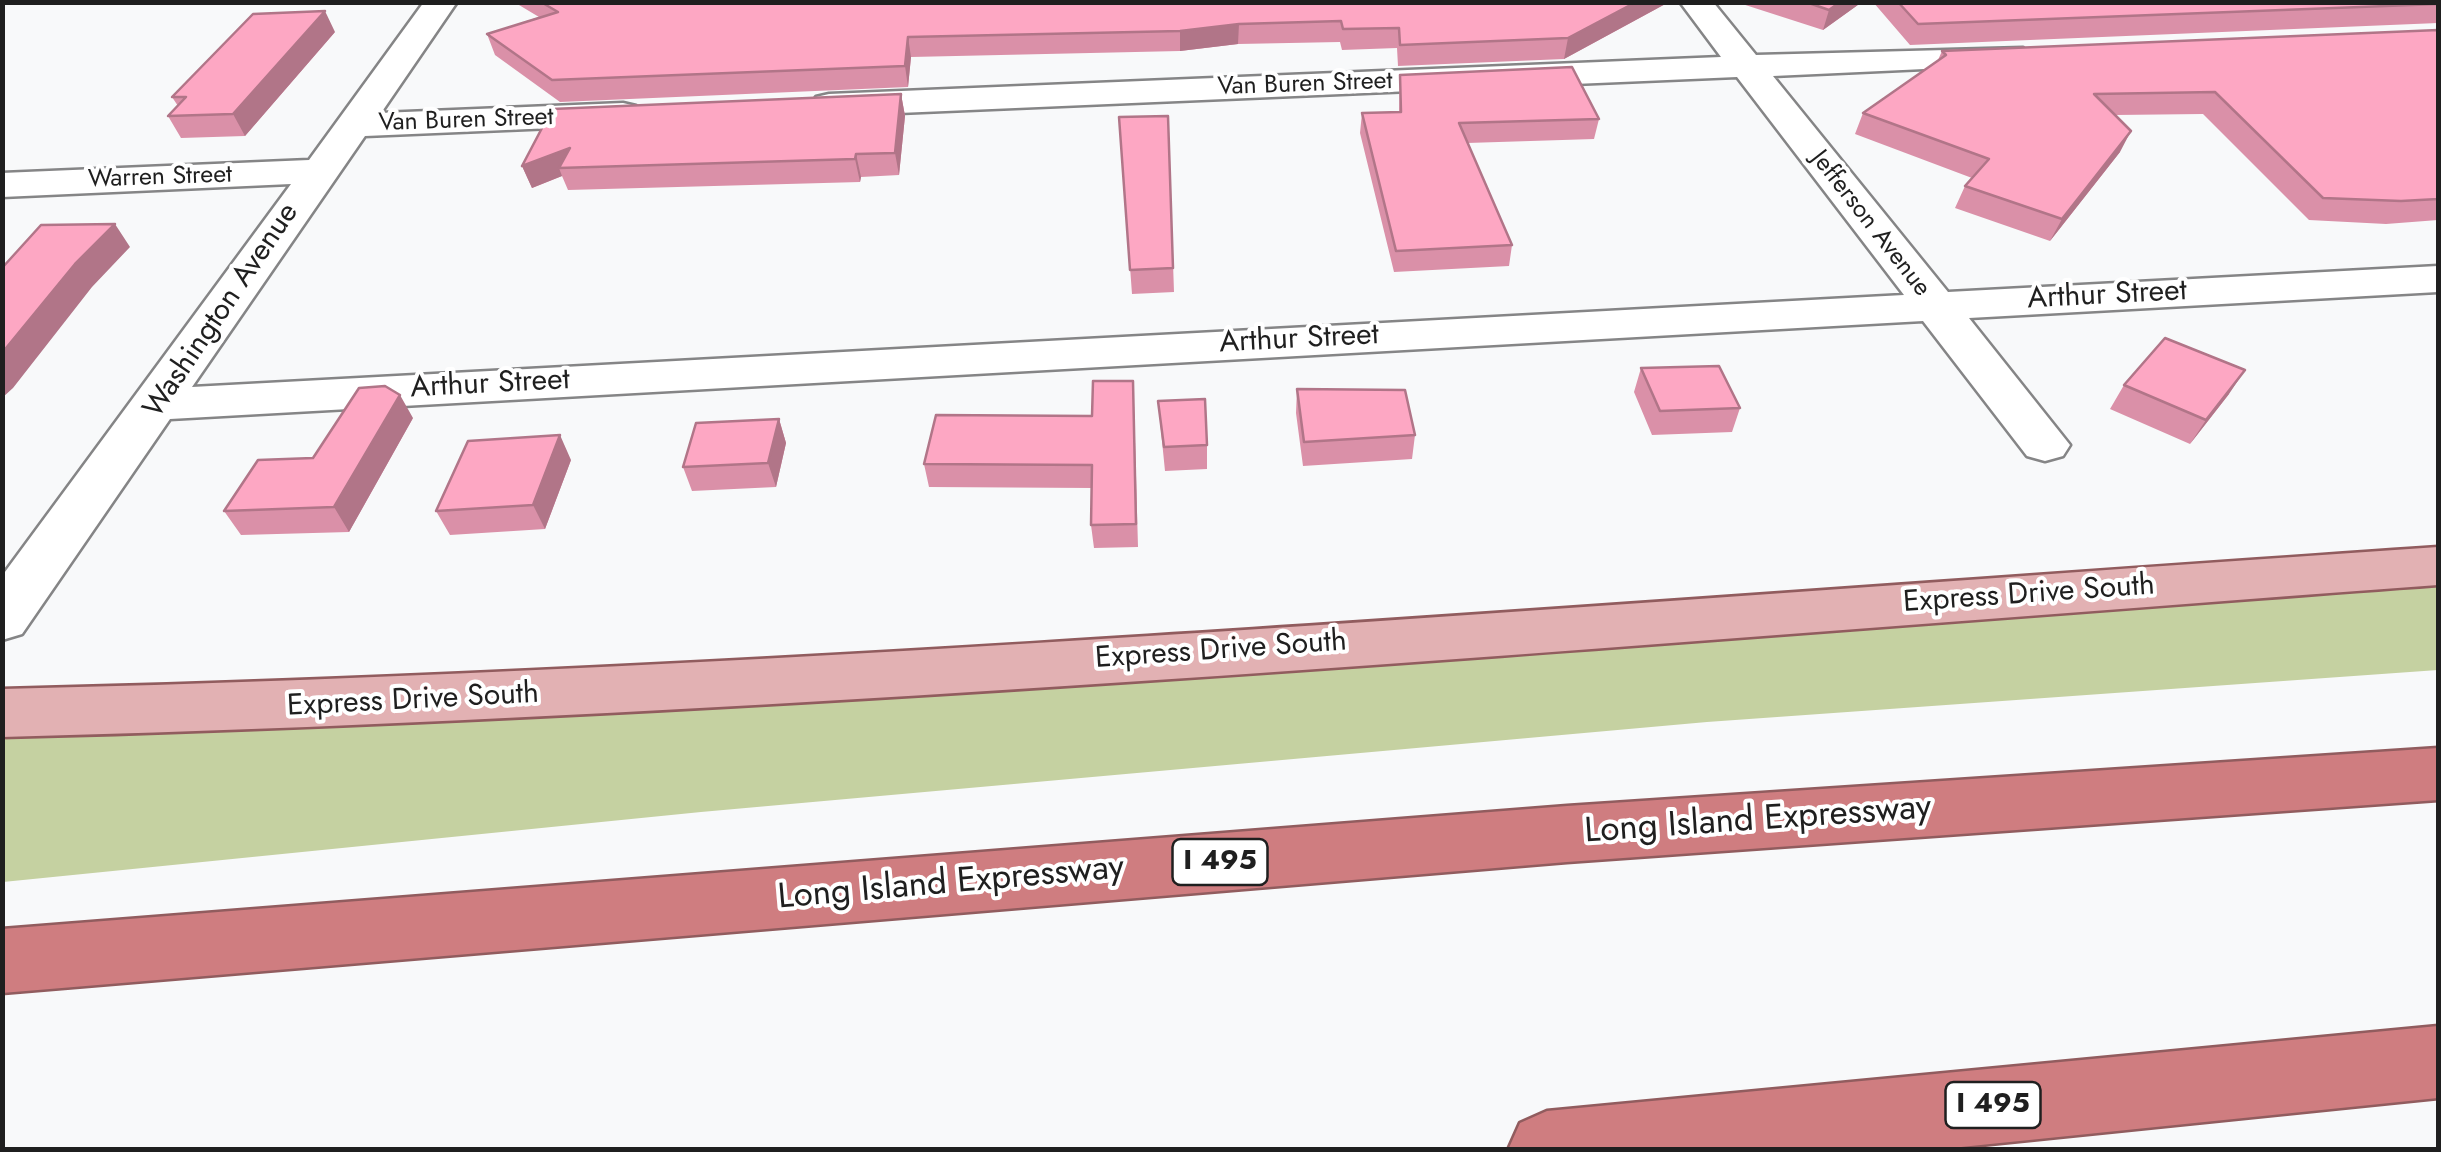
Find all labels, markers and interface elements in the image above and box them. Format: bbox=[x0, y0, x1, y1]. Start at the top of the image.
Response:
street label: Van Buren Street bbox=[1217, 67, 1393, 103]
street label: Van Buren Street bbox=[378, 103, 554, 139]
street label: Jefferson Avenue bbox=[1804, 145, 1936, 303]
street label: Warren Street bbox=[87, 160, 233, 196]
street label: Washington Avenue bbox=[137, 197, 307, 425]
street label: Arthur Street bbox=[2026, 274, 2188, 318]
street label: Arthur Street bbox=[1218, 318, 1380, 362]
street label: Arthur Street bbox=[409, 363, 571, 407]
street label: Express Drive South bbox=[1902, 568, 2156, 622]
street label: Express Drive South bbox=[1094, 624, 1348, 678]
street label: Express Drive South bbox=[286, 676, 540, 726]
street label: Long Island Expressway bbox=[1583, 788, 1933, 854]
road number: I 495 bbox=[1172, 839, 1268, 885]
street label: Long Island Expressway bbox=[776, 848, 1126, 920]
road number: I 495 bbox=[1946, 1082, 2040, 1128]

